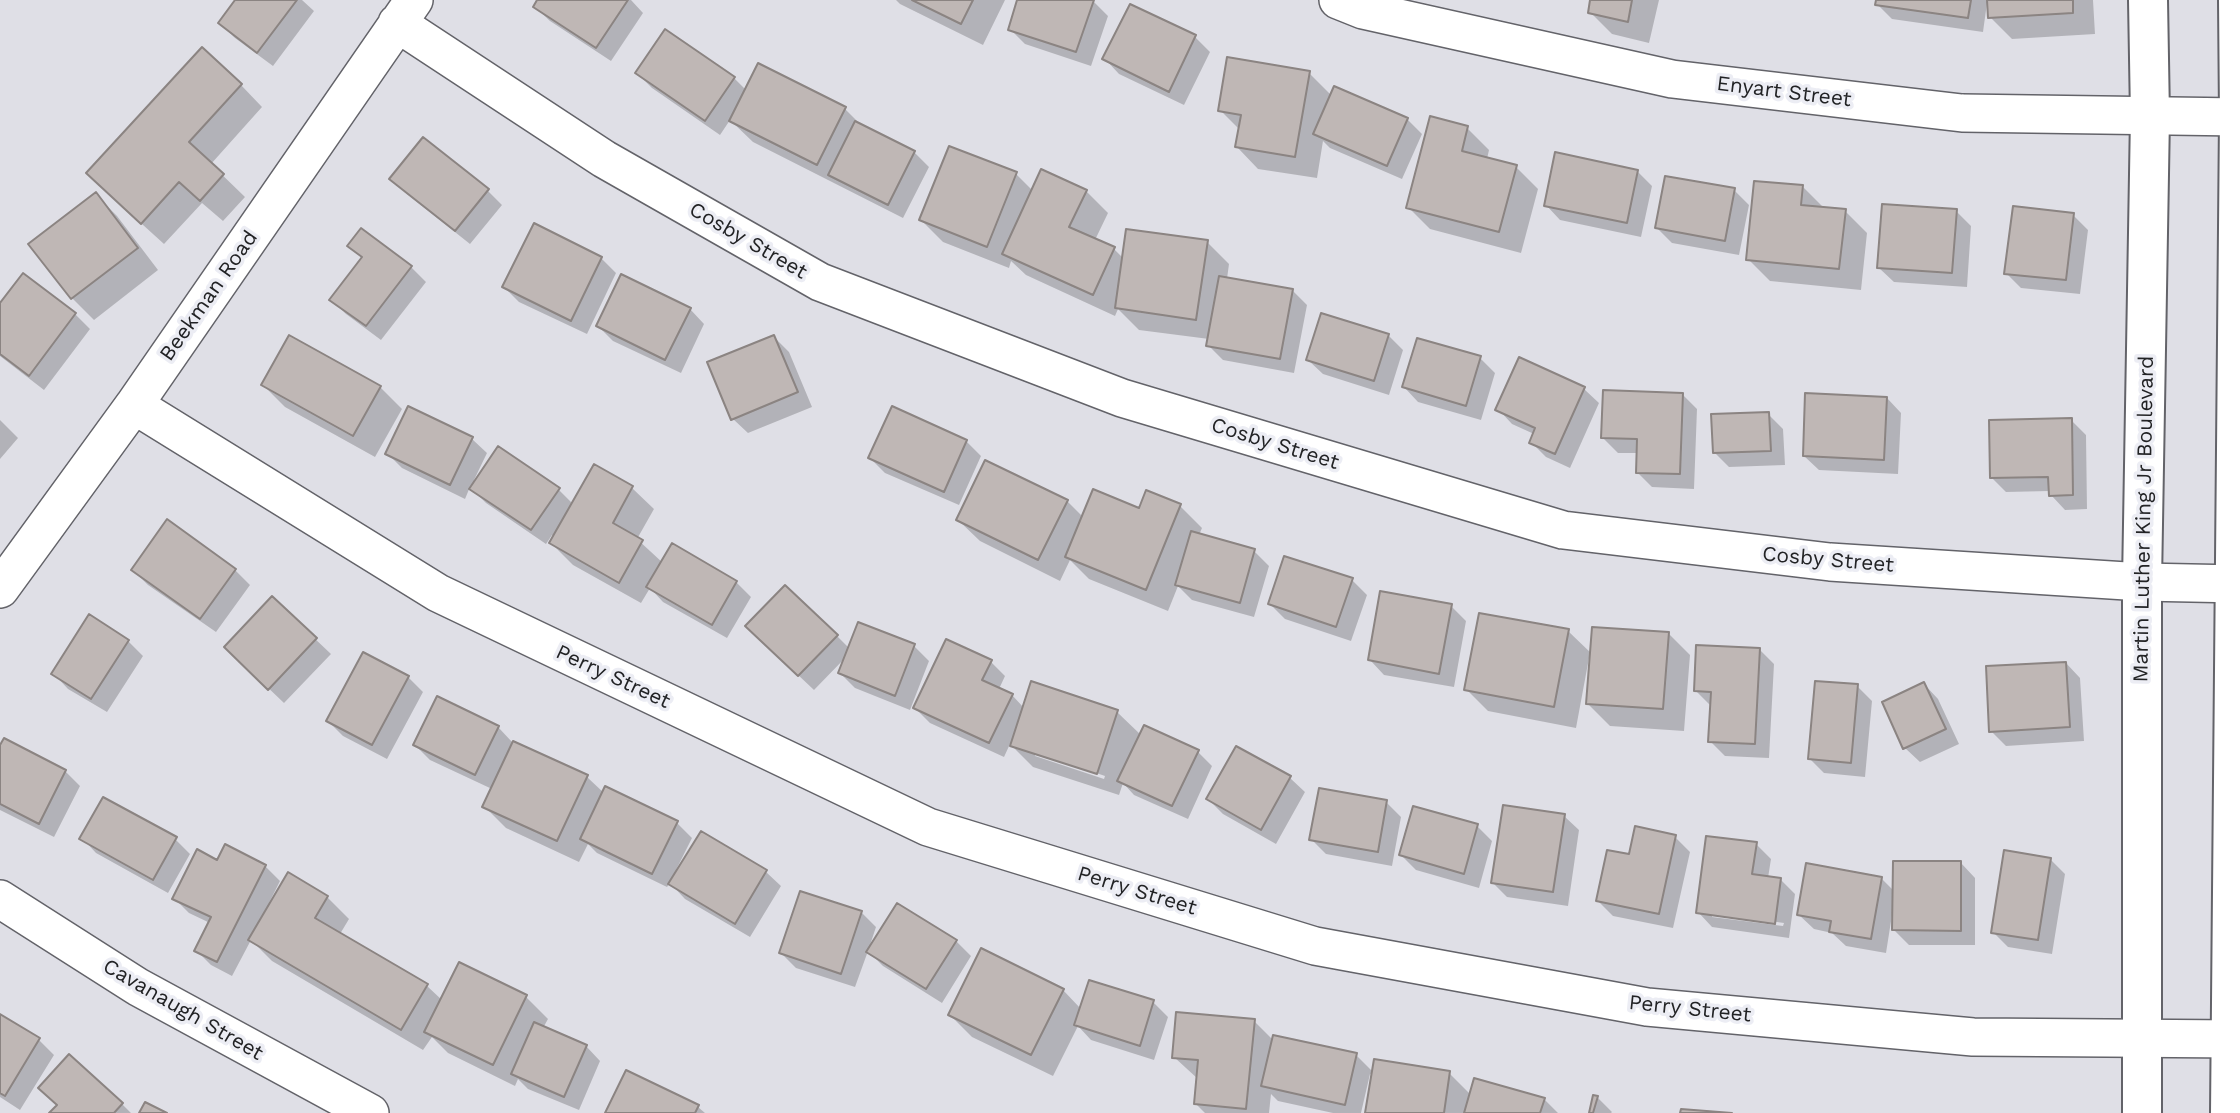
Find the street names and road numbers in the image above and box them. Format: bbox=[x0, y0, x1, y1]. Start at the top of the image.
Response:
street label: Enyart Street bbox=[1715, 71, 1853, 113]
street label: Cosby Street bbox=[684, 197, 812, 285]
street label: Beekman Road bbox=[155, 226, 263, 366]
street label: Martin Luther King Jr Boulevard bbox=[2129, 355, 2159, 683]
street label: Cosby Street bbox=[1208, 413, 1342, 475]
street label: Cosby Street bbox=[1761, 542, 1895, 578]
street label: Perry Street bbox=[552, 640, 674, 714]
street label: Perry Street bbox=[1074, 861, 1200, 921]
street label: Cavanaugh Street bbox=[98, 954, 268, 1066]
street label: Perry Street bbox=[1627, 990, 1753, 1028]

